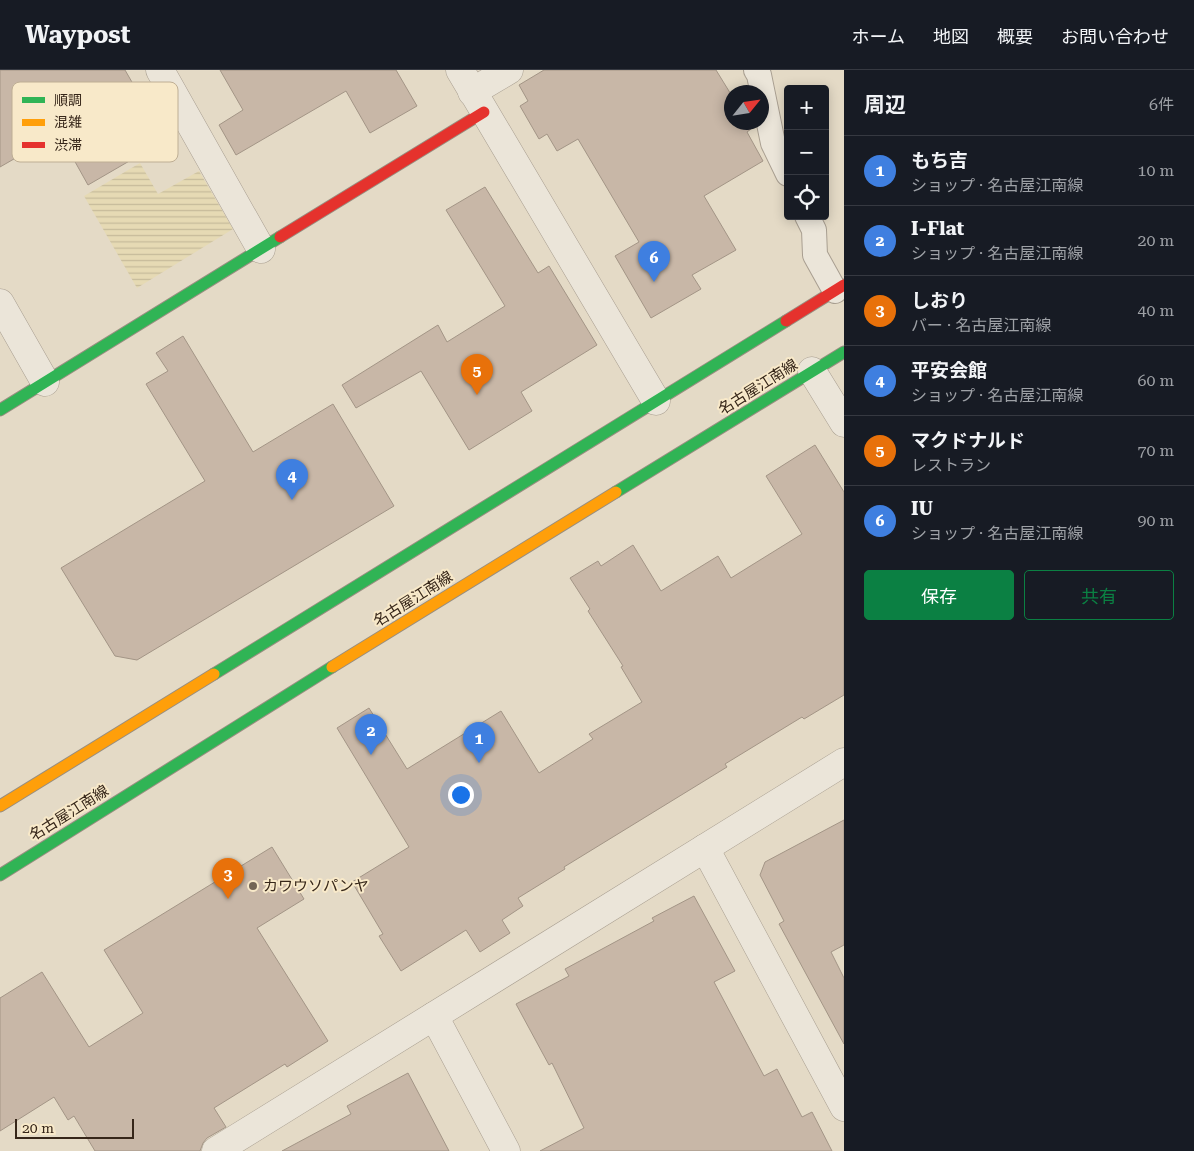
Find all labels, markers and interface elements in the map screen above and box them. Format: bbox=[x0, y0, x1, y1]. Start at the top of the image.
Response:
text: Waypost bbox=[25, 21, 130, 49]
text: ホーム bbox=[852, 26, 905, 47]
text: 地図 bbox=[933, 26, 969, 47]
text: 概要 bbox=[997, 26, 1033, 47]
text: お問い合わせ bbox=[1061, 26, 1169, 47]
legend bbox=[12, 82, 178, 162]
north arrow bbox=[724, 85, 769, 130]
map controls bbox=[784, 85, 829, 220]
button: + bbox=[784, 85, 829, 130]
text: 順調 bbox=[54, 92, 82, 108]
text: 周辺 bbox=[864, 93, 906, 117]
text: 6件 bbox=[1149, 95, 1174, 114]
text: 混雑 bbox=[54, 114, 82, 130]
button: − bbox=[784, 130, 829, 175]
text: 渋滞 bbox=[54, 137, 82, 153]
text: もち吉 bbox=[911, 149, 968, 172]
text: 1 bbox=[876, 161, 884, 180]
text: 10 m bbox=[1137, 161, 1174, 180]
button: locate bbox=[784, 175, 829, 220]
text: ショップ · 名古屋江南線 bbox=[911, 176, 1083, 195]
text: I-Flat bbox=[911, 217, 964, 240]
text: 2 bbox=[876, 231, 884, 250]
text: 20 m bbox=[1137, 231, 1174, 250]
pin: 6 bbox=[638, 241, 670, 282]
text: ショップ · 名古屋江南線 bbox=[911, 244, 1083, 263]
text: しおり bbox=[911, 289, 968, 312]
text: 3 bbox=[876, 301, 884, 320]
text: 40 m bbox=[1137, 301, 1174, 320]
text: バー · 名古屋江南線 bbox=[911, 316, 1051, 335]
pin: 5 bbox=[461, 354, 493, 395]
street label: 名古屋江南線 bbox=[715, 356, 801, 418]
text: 平安会館 bbox=[911, 359, 987, 382]
text: 4 bbox=[876, 371, 884, 390]
text: 60 m bbox=[1137, 371, 1174, 390]
text: ショップ · 名古屋江南線 bbox=[911, 386, 1083, 405]
text: マクドナルド bbox=[911, 429, 1025, 452]
text: 5 bbox=[876, 441, 884, 460]
text: 70 m bbox=[1137, 441, 1174, 460]
text: レストラン bbox=[911, 456, 991, 475]
pin: 4 bbox=[276, 459, 308, 500]
text: IU bbox=[911, 497, 933, 520]
text: 6 bbox=[876, 511, 884, 530]
text: 90 m bbox=[1137, 511, 1174, 530]
text: ショップ · 名古屋江南線 bbox=[911, 524, 1083, 543]
street label: 名古屋江南線 bbox=[370, 568, 456, 630]
button: 保存 bbox=[864, 570, 1014, 620]
button: 共有 bbox=[1024, 570, 1174, 620]
pin: 2 bbox=[355, 714, 387, 755]
pin: 1 bbox=[463, 722, 495, 763]
street label: 名古屋江南線 bbox=[26, 782, 112, 844]
your location bbox=[448, 782, 474, 808]
pin: 3 bbox=[212, 858, 244, 899]
place label: カワウソパンヤ bbox=[263, 877, 369, 895]
marker: カワウソパンヤ bbox=[247, 880, 259, 892]
scale bar bbox=[15, 1116, 134, 1139]
text: 20 m bbox=[22, 1120, 54, 1136]

